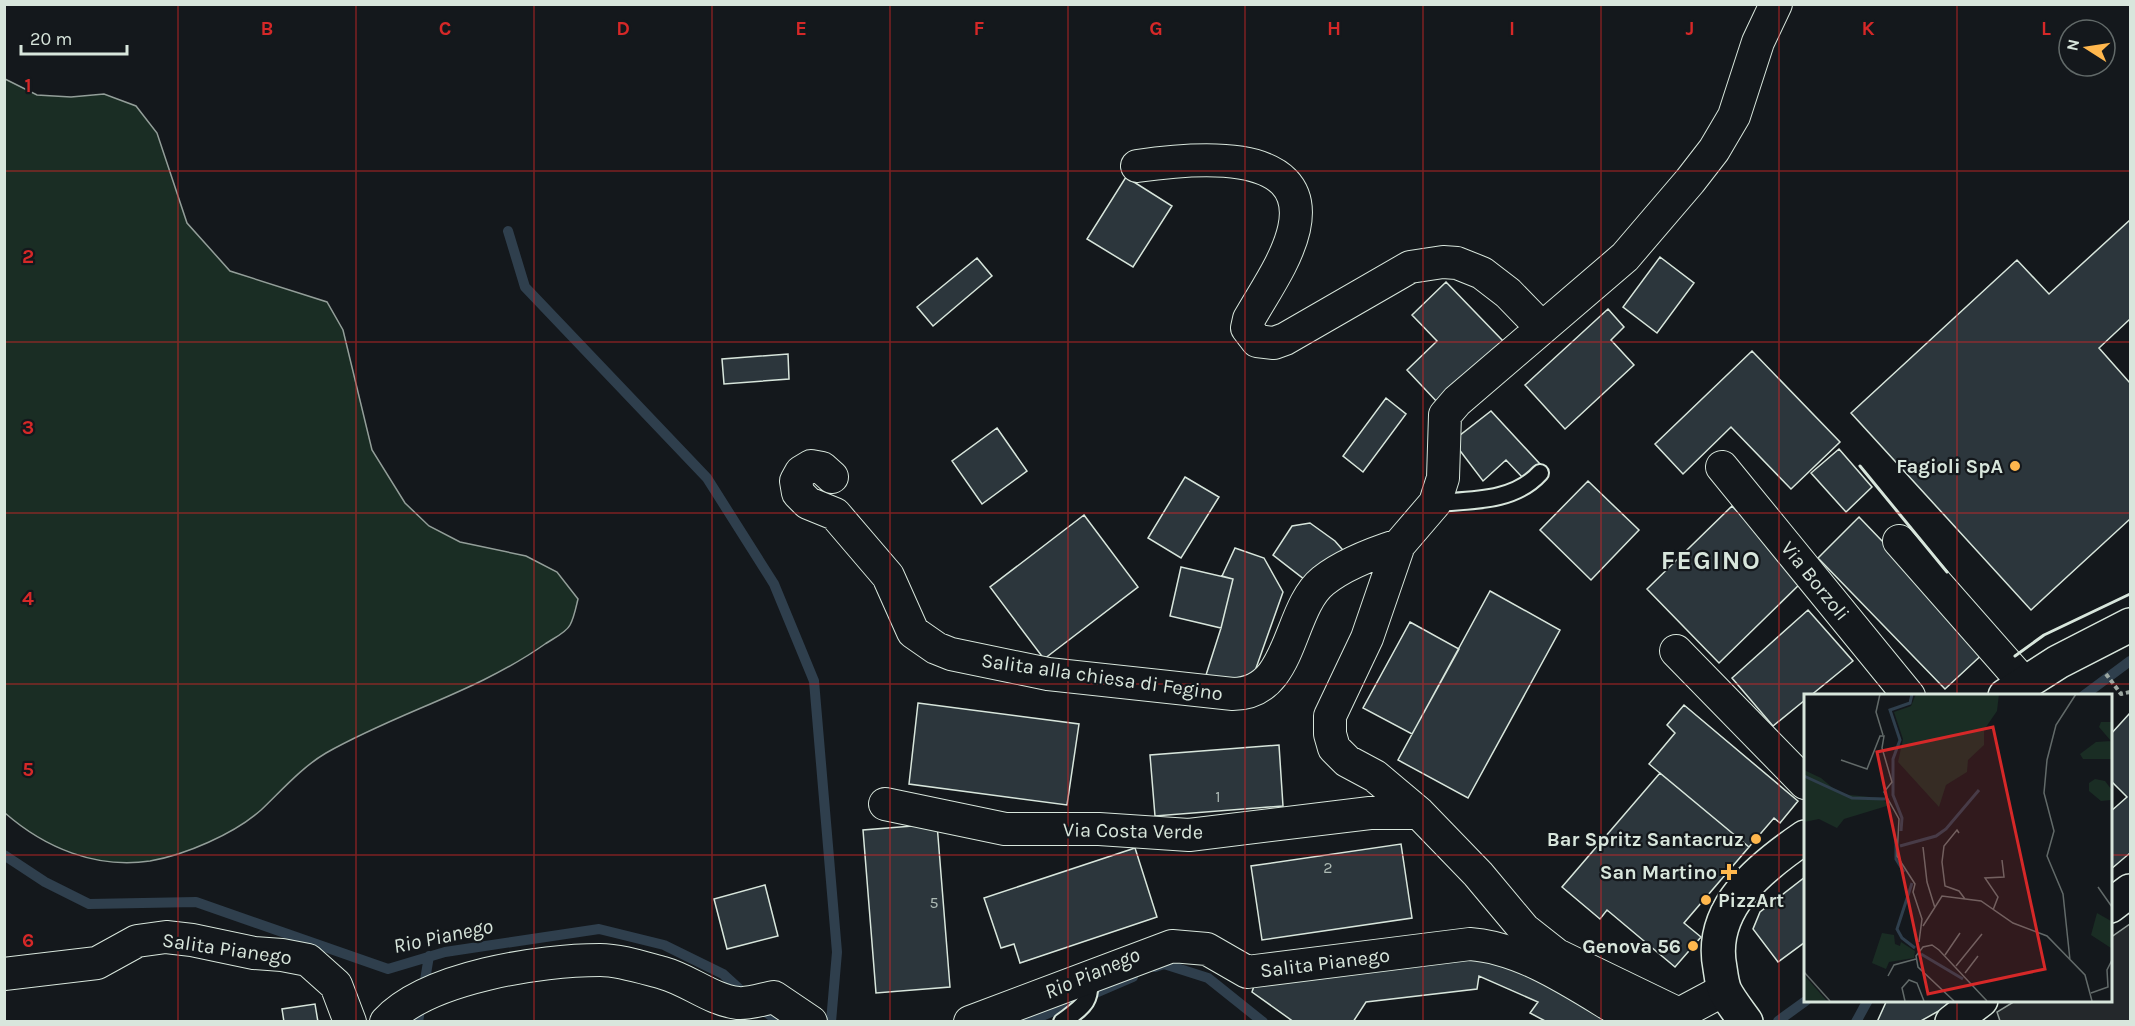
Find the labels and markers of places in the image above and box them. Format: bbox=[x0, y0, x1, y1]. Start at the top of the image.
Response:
place label: Fagioli SpA bbox=[1896, 455, 2003, 478]
marker: Fagioli SpA bbox=[2008, 459, 2022, 473]
place label: Bar Spritz Santacruz bbox=[1547, 828, 1744, 851]
marker: Bar Spritz Santacruz bbox=[1749, 832, 1763, 846]
place label: San Martino bbox=[1600, 861, 1717, 884]
marker: San Martino bbox=[1722, 865, 1736, 879]
place label: PizzArt bbox=[1718, 889, 1784, 912]
marker: PizzArt bbox=[1699, 893, 1713, 907]
place label: Genova 56 bbox=[1582, 935, 1681, 958]
marker: Genova 56 bbox=[1686, 939, 1700, 953]

